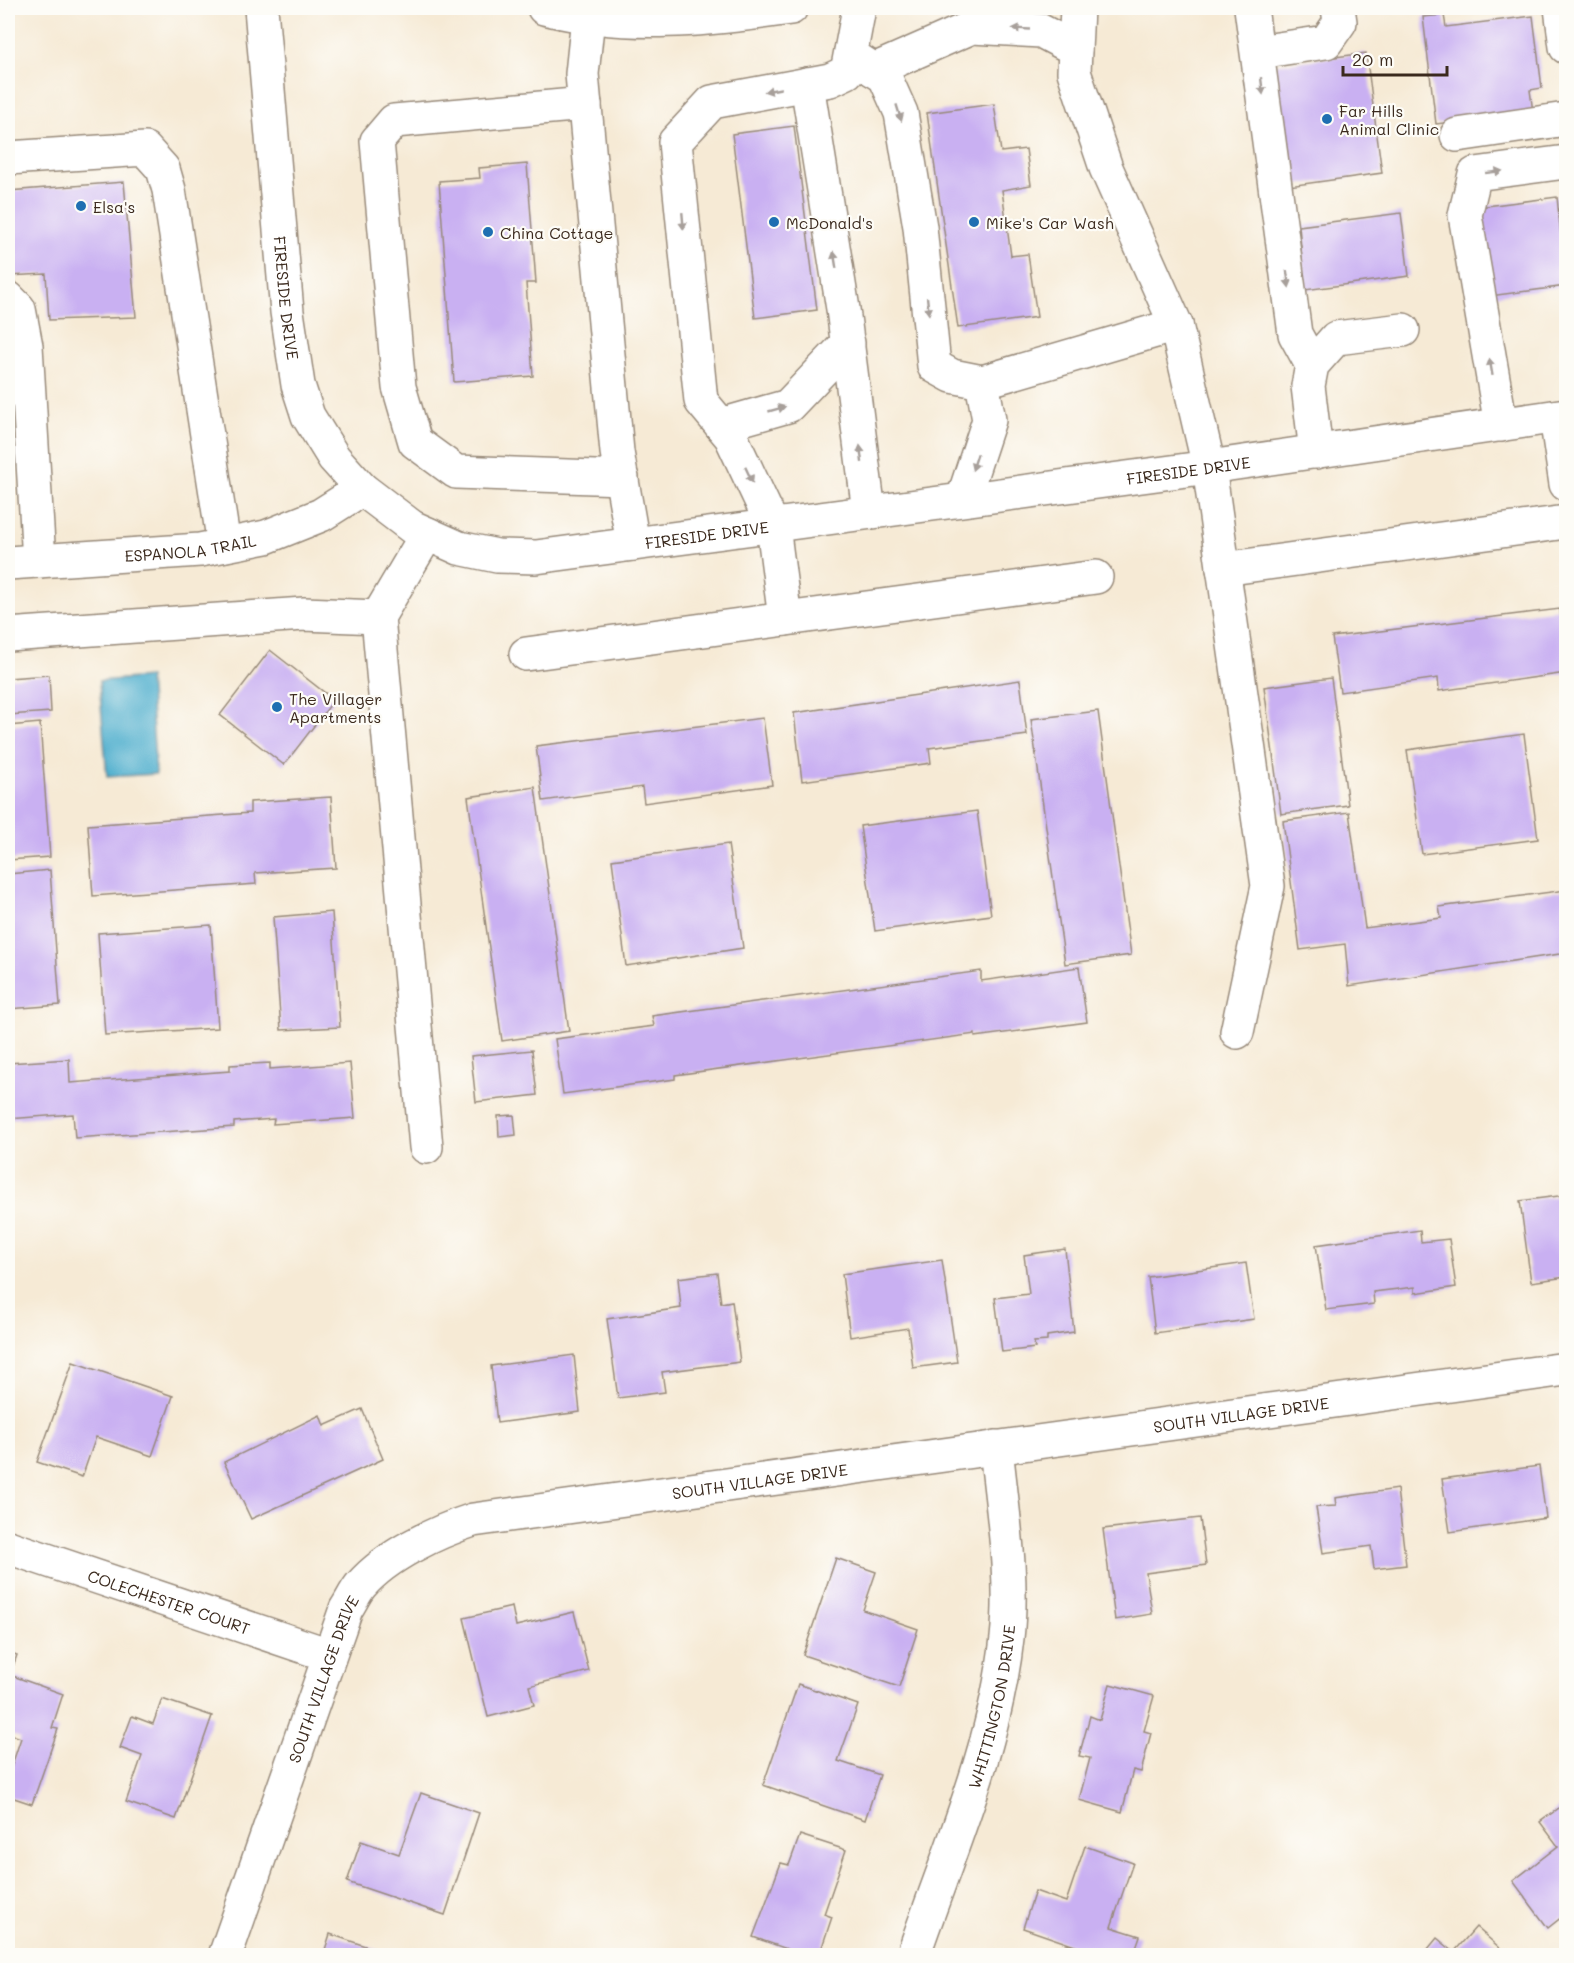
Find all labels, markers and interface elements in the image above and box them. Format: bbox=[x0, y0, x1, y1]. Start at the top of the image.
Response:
one-way arrow bbox=[1011, 25, 1030, 34]
scale bar bbox=[1343, 39, 1446, 77]
text: 20 m bbox=[1352, 47, 1393, 71]
one-way arrow bbox=[1258, 77, 1267, 96]
one-way arrow bbox=[763, 86, 782, 95]
place label: Far Hills Animal Clinic bbox=[1339, 100, 1439, 139]
one-way arrow bbox=[895, 104, 904, 122]
marker: Far Hills Animal Clinic bbox=[1320, 112, 1334, 126]
one-way arrow bbox=[1485, 167, 1504, 176]
place label: Elsa's bbox=[93, 196, 135, 217]
marker: Elsa's bbox=[74, 199, 88, 213]
one-way arrow bbox=[678, 211, 688, 230]
place label: McDonald's bbox=[786, 212, 873, 233]
place label: Mike's Car Wash bbox=[986, 212, 1114, 233]
marker: McDonald's bbox=[767, 215, 781, 229]
marker: Mike's Car Wash bbox=[967, 215, 981, 229]
place label: China Cottage bbox=[500, 222, 613, 243]
marker: China Cottage bbox=[481, 225, 495, 239]
street label: FIRESIDE DRIVE bbox=[270, 235, 305, 361]
one-way arrow bbox=[831, 251, 840, 270]
one-way arrow bbox=[1283, 270, 1292, 289]
one-way arrow bbox=[923, 296, 933, 315]
one-way arrow bbox=[1486, 358, 1495, 377]
one-way arrow bbox=[769, 404, 787, 413]
one-way arrow bbox=[857, 444, 866, 463]
street label: FIRESIDE DRIVE bbox=[1125, 451, 1252, 488]
one-way arrow bbox=[970, 453, 979, 471]
one-way arrow bbox=[744, 466, 753, 483]
street label: FIRESIDE DRIVE bbox=[644, 516, 770, 553]
street label: ESPANOLA TRAIL bbox=[124, 529, 258, 566]
place label: The Villager Apartments bbox=[289, 688, 382, 727]
marker: The Villager Apartments bbox=[270, 700, 284, 714]
street label: SOUTH VILLAGE DRIVE bbox=[1152, 1391, 1330, 1436]
street label: SOUTH VILLAGE DRIVE bbox=[671, 1458, 849, 1503]
street label: COLECHESTER COURT bbox=[85, 1564, 253, 1638]
street label: SOUTH VILLAGE DRIVE bbox=[283, 1591, 363, 1765]
street label: WHITTINGTON DRIVE bbox=[963, 1624, 1019, 1791]

